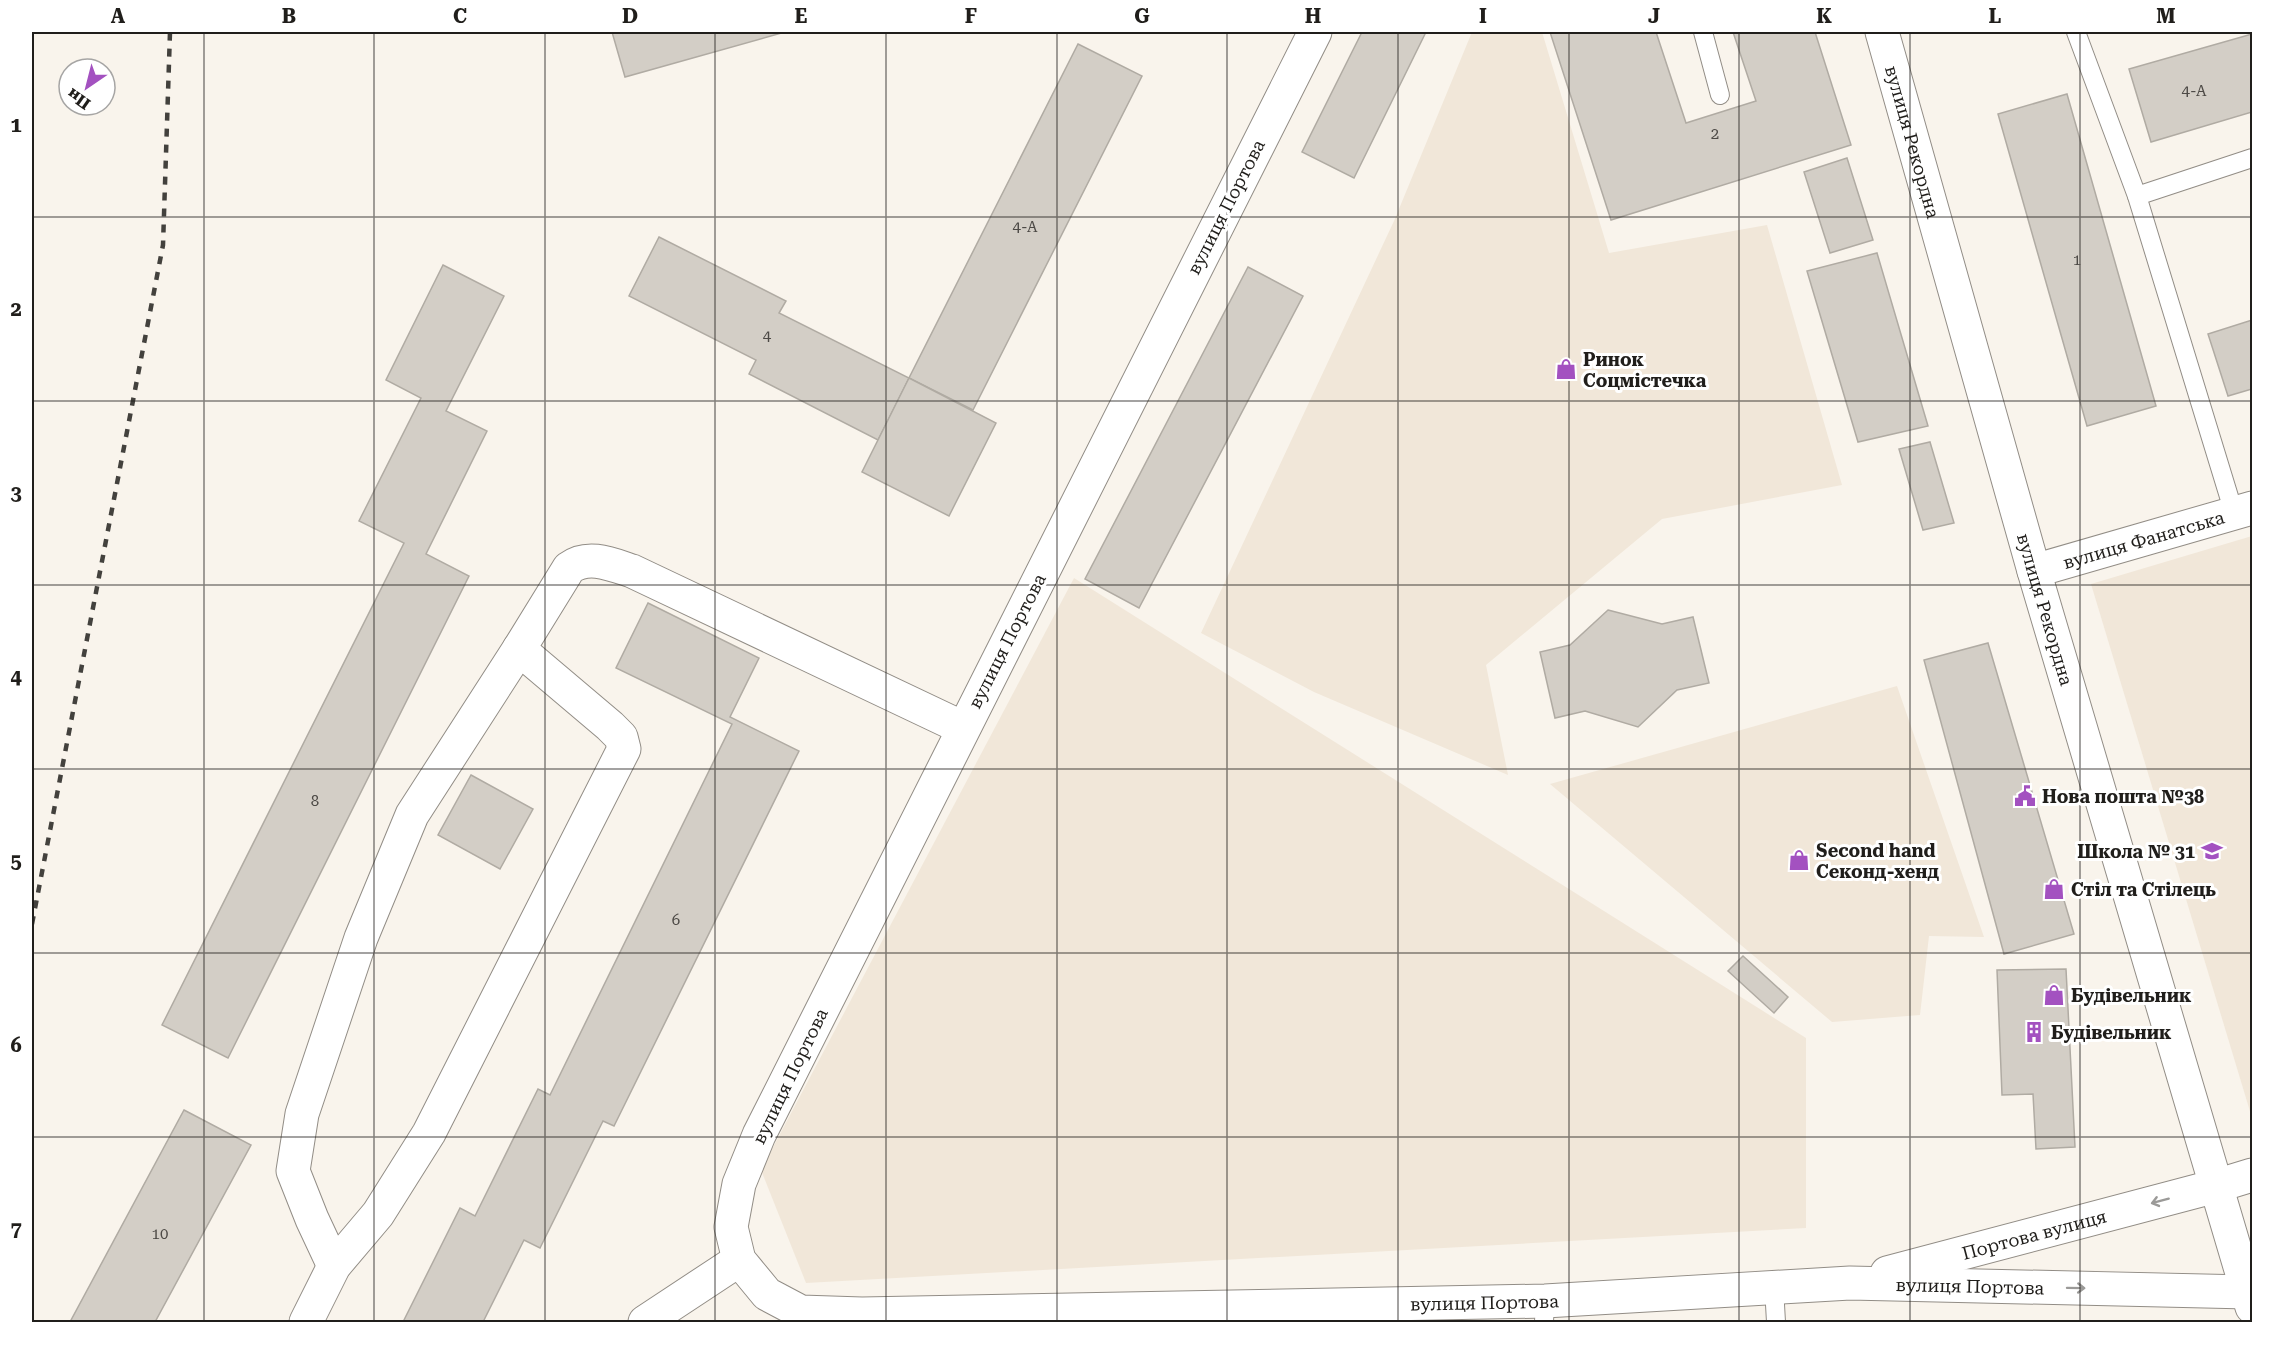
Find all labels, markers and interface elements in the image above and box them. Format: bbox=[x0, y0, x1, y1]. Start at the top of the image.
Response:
text: A bbox=[111, 4, 126, 28]
text: B bbox=[282, 4, 296, 28]
text: C bbox=[453, 4, 467, 28]
text: D bbox=[622, 4, 638, 28]
text: E bbox=[795, 4, 808, 28]
text: F bbox=[965, 4, 977, 28]
text: G bbox=[1134, 4, 1150, 28]
text: H bbox=[1305, 4, 1321, 28]
text: I bbox=[1479, 4, 1487, 28]
text: J bbox=[1648, 4, 1660, 28]
text: K bbox=[1816, 4, 1832, 28]
text: L bbox=[1989, 4, 2002, 28]
text: M bbox=[2156, 4, 2176, 28]
north arrow bbox=[57, 57, 117, 117]
street label: вулиця Рекордна bbox=[1881, 63, 1945, 221]
house number: 4-А bbox=[2182, 82, 2207, 100]
text: Пн bbox=[63, 84, 94, 114]
text: 1 bbox=[10, 113, 22, 137]
house number: 2 bbox=[1711, 125, 1719, 143]
street label: вулиця Портова bbox=[1183, 136, 1269, 278]
house number: 4-А bbox=[1013, 218, 1038, 236]
house number: 1 bbox=[2073, 251, 2081, 269]
text: 2 bbox=[10, 297, 22, 321]
house number: 4 bbox=[763, 327, 772, 345]
place label: Ринок Соцмістечка bbox=[1583, 349, 1707, 391]
shop icon: Ринок Соцмістечка bbox=[1554, 357, 1578, 381]
text: 3 bbox=[10, 481, 22, 505]
street label: вулиця Фанатська bbox=[2060, 506, 2227, 573]
street label: вулиця Рекордна bbox=[2013, 531, 2078, 688]
street label: вулиця Портова bbox=[964, 570, 1050, 712]
text: 4 bbox=[10, 665, 22, 689]
public building icon: Нова пошта №38 bbox=[2013, 784, 2037, 808]
place label: Нова пошта №38 bbox=[2042, 786, 2204, 807]
house number: 8 bbox=[311, 792, 319, 810]
school or university icon: Школа № 31 bbox=[2200, 839, 2224, 863]
place label: Second hand Секонд-хенд bbox=[1816, 840, 1939, 882]
place label: Школа № 31 bbox=[2077, 841, 2195, 862]
shop icon: Second hand Секонд-хенд bbox=[1787, 848, 1811, 872]
text: 5 bbox=[10, 849, 22, 873]
shop icon: Стіл та Стілець bbox=[2042, 877, 2066, 901]
place label: Стіл та Стілець bbox=[2071, 879, 2216, 900]
house number: 6 bbox=[672, 911, 680, 929]
shop icon: Будiвельник bbox=[2042, 983, 2066, 1007]
place label: Будiвельник bbox=[2071, 985, 2192, 1006]
street label: вулиця Портова bbox=[748, 1004, 832, 1147]
building icon: Будівельник bbox=[2022, 1020, 2046, 1044]
place label: Будівельник bbox=[2051, 1022, 2172, 1043]
text: 6 bbox=[10, 1033, 22, 1057]
one-way arrow bbox=[2150, 1195, 2169, 1207]
street label: Портова вулиця bbox=[1959, 1205, 2108, 1263]
text: 7 bbox=[10, 1217, 22, 1241]
house number: 10 bbox=[152, 1225, 168, 1243]
street label: вулиця Портова bbox=[1895, 1274, 2045, 1298]
one-way arrow bbox=[2066, 1282, 2086, 1294]
street label: вулиця Портова bbox=[1410, 1290, 1560, 1314]

